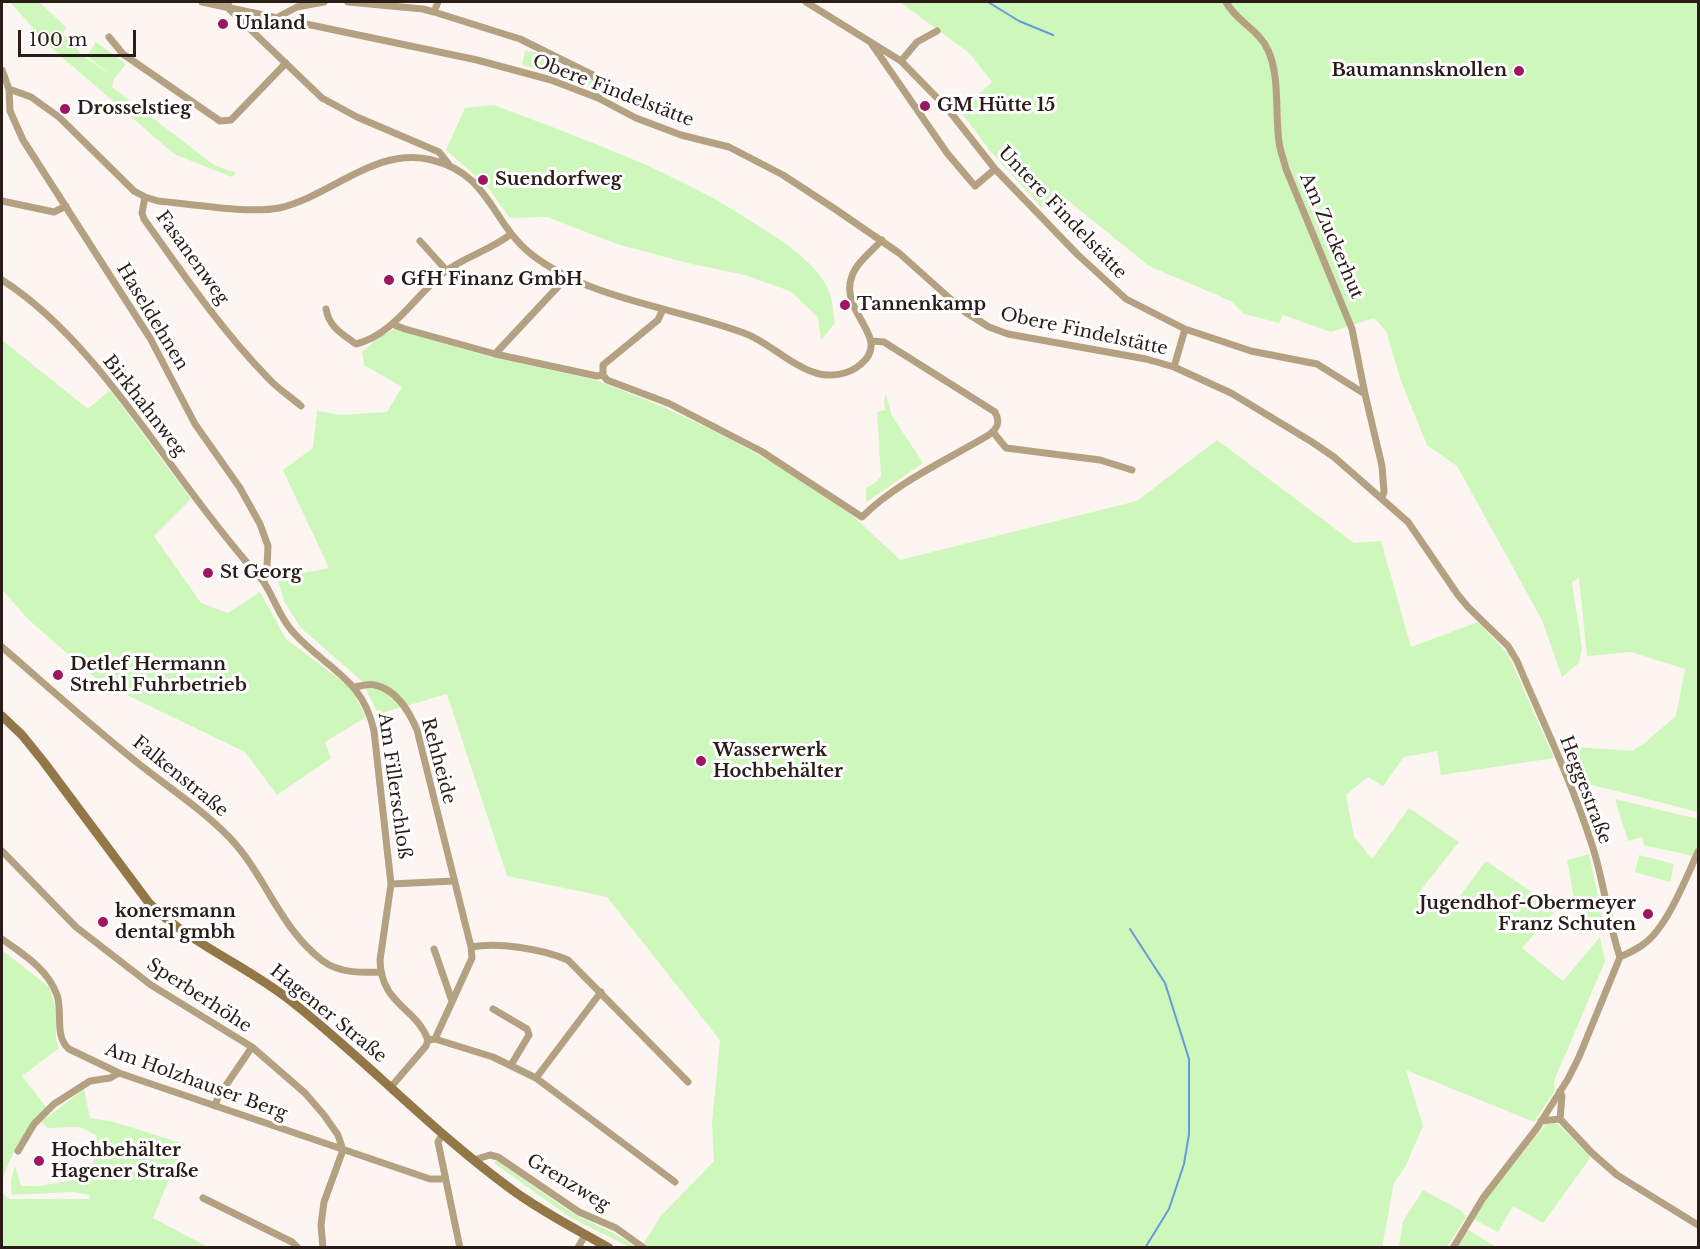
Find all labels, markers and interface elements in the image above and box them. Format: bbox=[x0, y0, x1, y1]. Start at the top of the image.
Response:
place label: Unland bbox=[235, 13, 306, 35]
marker: Unland bbox=[216, 17, 230, 31]
scale bar bbox=[21, 18, 140, 56]
text: 100 m bbox=[29, 29, 87, 51]
street label: Obere Findelstätte bbox=[529, 50, 697, 132]
place label: Baumannsknollen bbox=[1331, 60, 1507, 82]
marker: Baumannsknollen bbox=[1512, 64, 1526, 78]
place label: GM Hütte 15 bbox=[937, 95, 1055, 117]
place label: Drosselstieg bbox=[77, 98, 191, 120]
marker: GM Hütte 15 bbox=[918, 99, 932, 113]
marker: Drosselstieg bbox=[58, 102, 72, 116]
street label: Untere Findelstätte bbox=[993, 142, 1131, 284]
place label: Suendorfweg bbox=[495, 169, 622, 191]
street label: Am Zuckerhut bbox=[1295, 170, 1367, 302]
marker: Suendorfweg bbox=[476, 173, 490, 187]
street label: Fasanenweg bbox=[151, 207, 233, 309]
street label: Haseldehnen bbox=[112, 260, 192, 374]
place label: GfH Finanz GmbH bbox=[401, 269, 583, 291]
marker: GfH Finanz GmbH bbox=[382, 273, 396, 287]
place label: Tannenkamp bbox=[857, 294, 986, 316]
marker: Tannenkamp bbox=[838, 298, 852, 312]
street label: Obere Findelstätte bbox=[998, 304, 1170, 360]
street label: Birkhahnweg bbox=[98, 351, 190, 461]
place label: St Georg bbox=[220, 562, 302, 584]
marker: St Georg bbox=[201, 566, 215, 580]
place label: Detlef Hermann Strehl Fuhrbetrieb bbox=[70, 654, 247, 696]
marker: Detlef Hermann Strehl Fuhrbetrieb bbox=[51, 668, 65, 682]
street label: Am Fillerschloß bbox=[373, 712, 415, 860]
street label: Rehheide bbox=[416, 716, 460, 806]
street label: Falkenstraße bbox=[128, 732, 232, 822]
street label: Heggestraße bbox=[1554, 733, 1616, 847]
place label: Wasserwerk Hochbehälter bbox=[713, 740, 843, 783]
marker: Wasserwerk Hochbehälter bbox=[694, 754, 708, 768]
place label: Jugendhof-Obermeyer Franz Schuten bbox=[1419, 893, 1636, 936]
place label: konersmann dental gmbh bbox=[115, 901, 236, 944]
marker: Jugendhof-Obermeyer Franz Schuten bbox=[1641, 907, 1655, 921]
marker: konersmann dental gmbh bbox=[96, 915, 110, 929]
street label: Sperberhöhe bbox=[143, 954, 255, 1038]
street label: Hagener Straße bbox=[265, 960, 391, 1068]
street label: Am Holzhauser Berg bbox=[102, 1039, 290, 1125]
place label: Hochbehälter Hagener Straße bbox=[51, 1140, 198, 1182]
street label: Grenzweg bbox=[523, 1150, 613, 1216]
marker: Hochbehälter Hagener Straße bbox=[32, 1154, 46, 1168]

